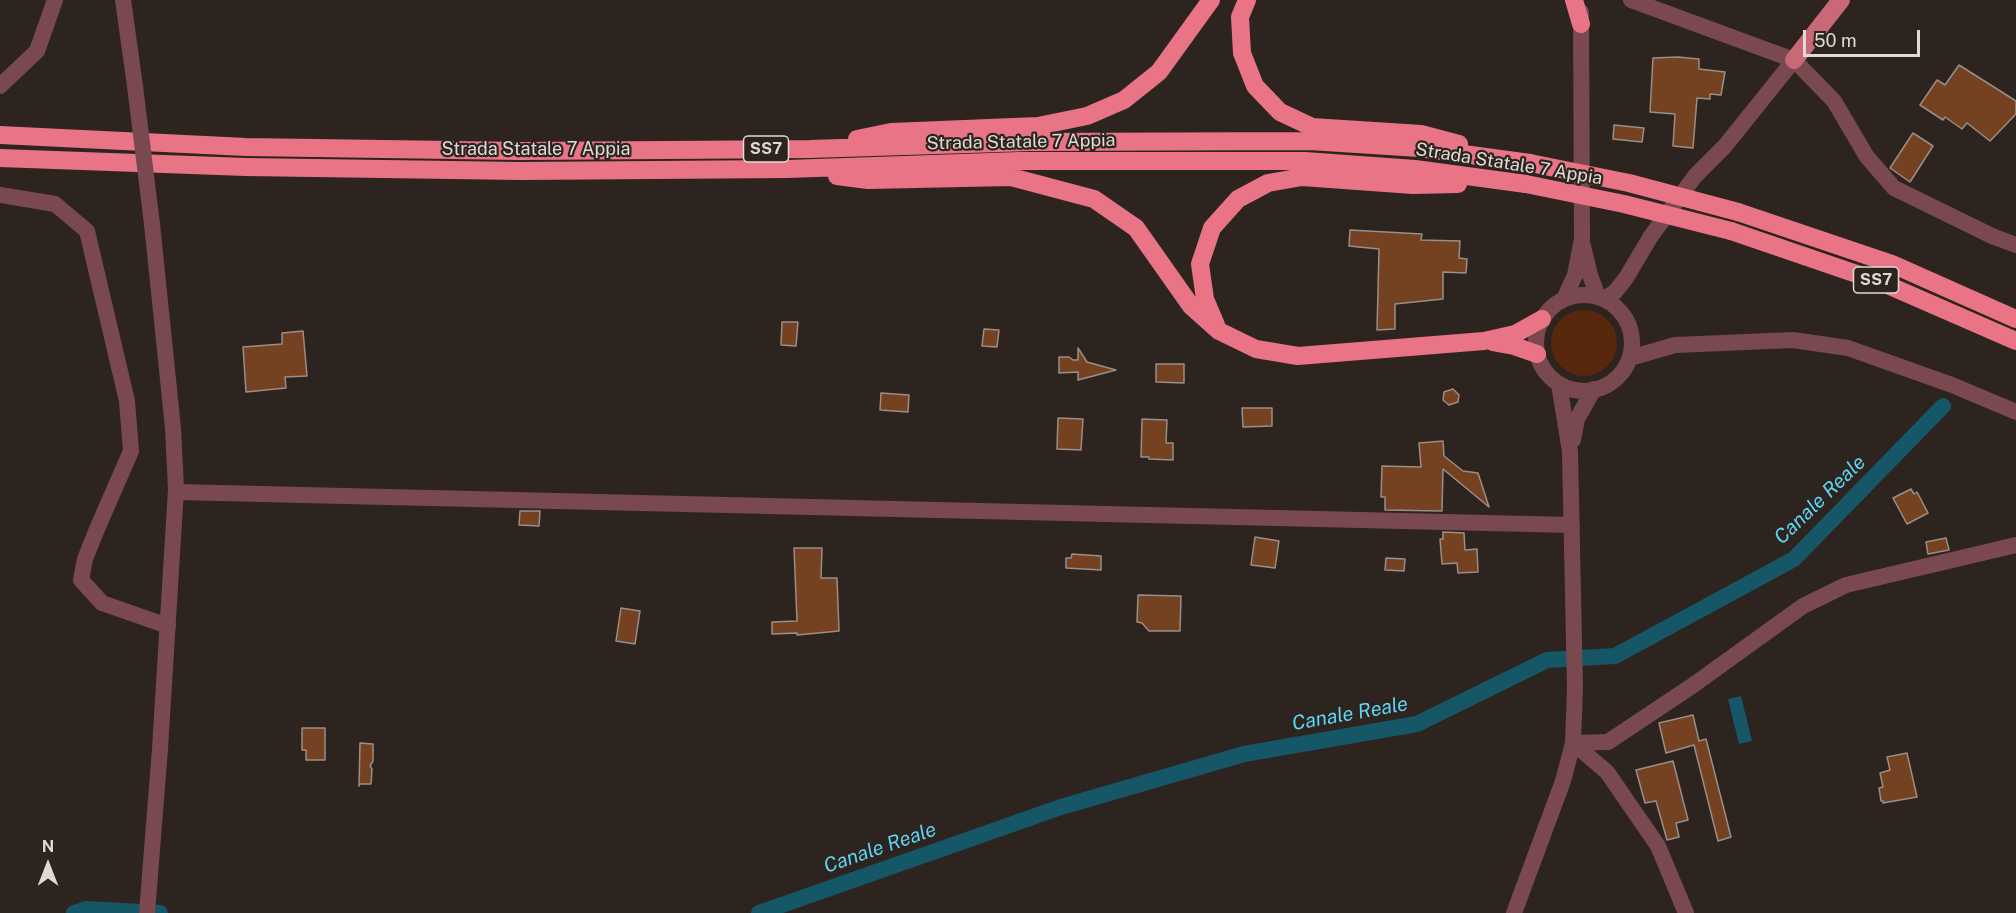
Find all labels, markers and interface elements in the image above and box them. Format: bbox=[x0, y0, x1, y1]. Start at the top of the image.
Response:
scale bar bbox=[1806, 18, 1923, 56]
text: 50 m bbox=[1814, 30, 1857, 51]
street label: Strada Statale 7 Appia bbox=[926, 130, 1116, 154]
road number: SS7 bbox=[744, 136, 789, 162]
street label: Strada Statale 7 Appia bbox=[442, 138, 630, 160]
street label: Strada Statale 7 Appia bbox=[1414, 139, 1604, 189]
road number: SS7 bbox=[1854, 267, 1898, 293]
water label: Canale Reale bbox=[1769, 451, 1871, 549]
water label: Canale Reale bbox=[1290, 692, 1410, 736]
water label: Canale Reale bbox=[821, 818, 939, 878]
north arrow bbox=[18, 835, 78, 895]
text: N bbox=[42, 837, 54, 856]

